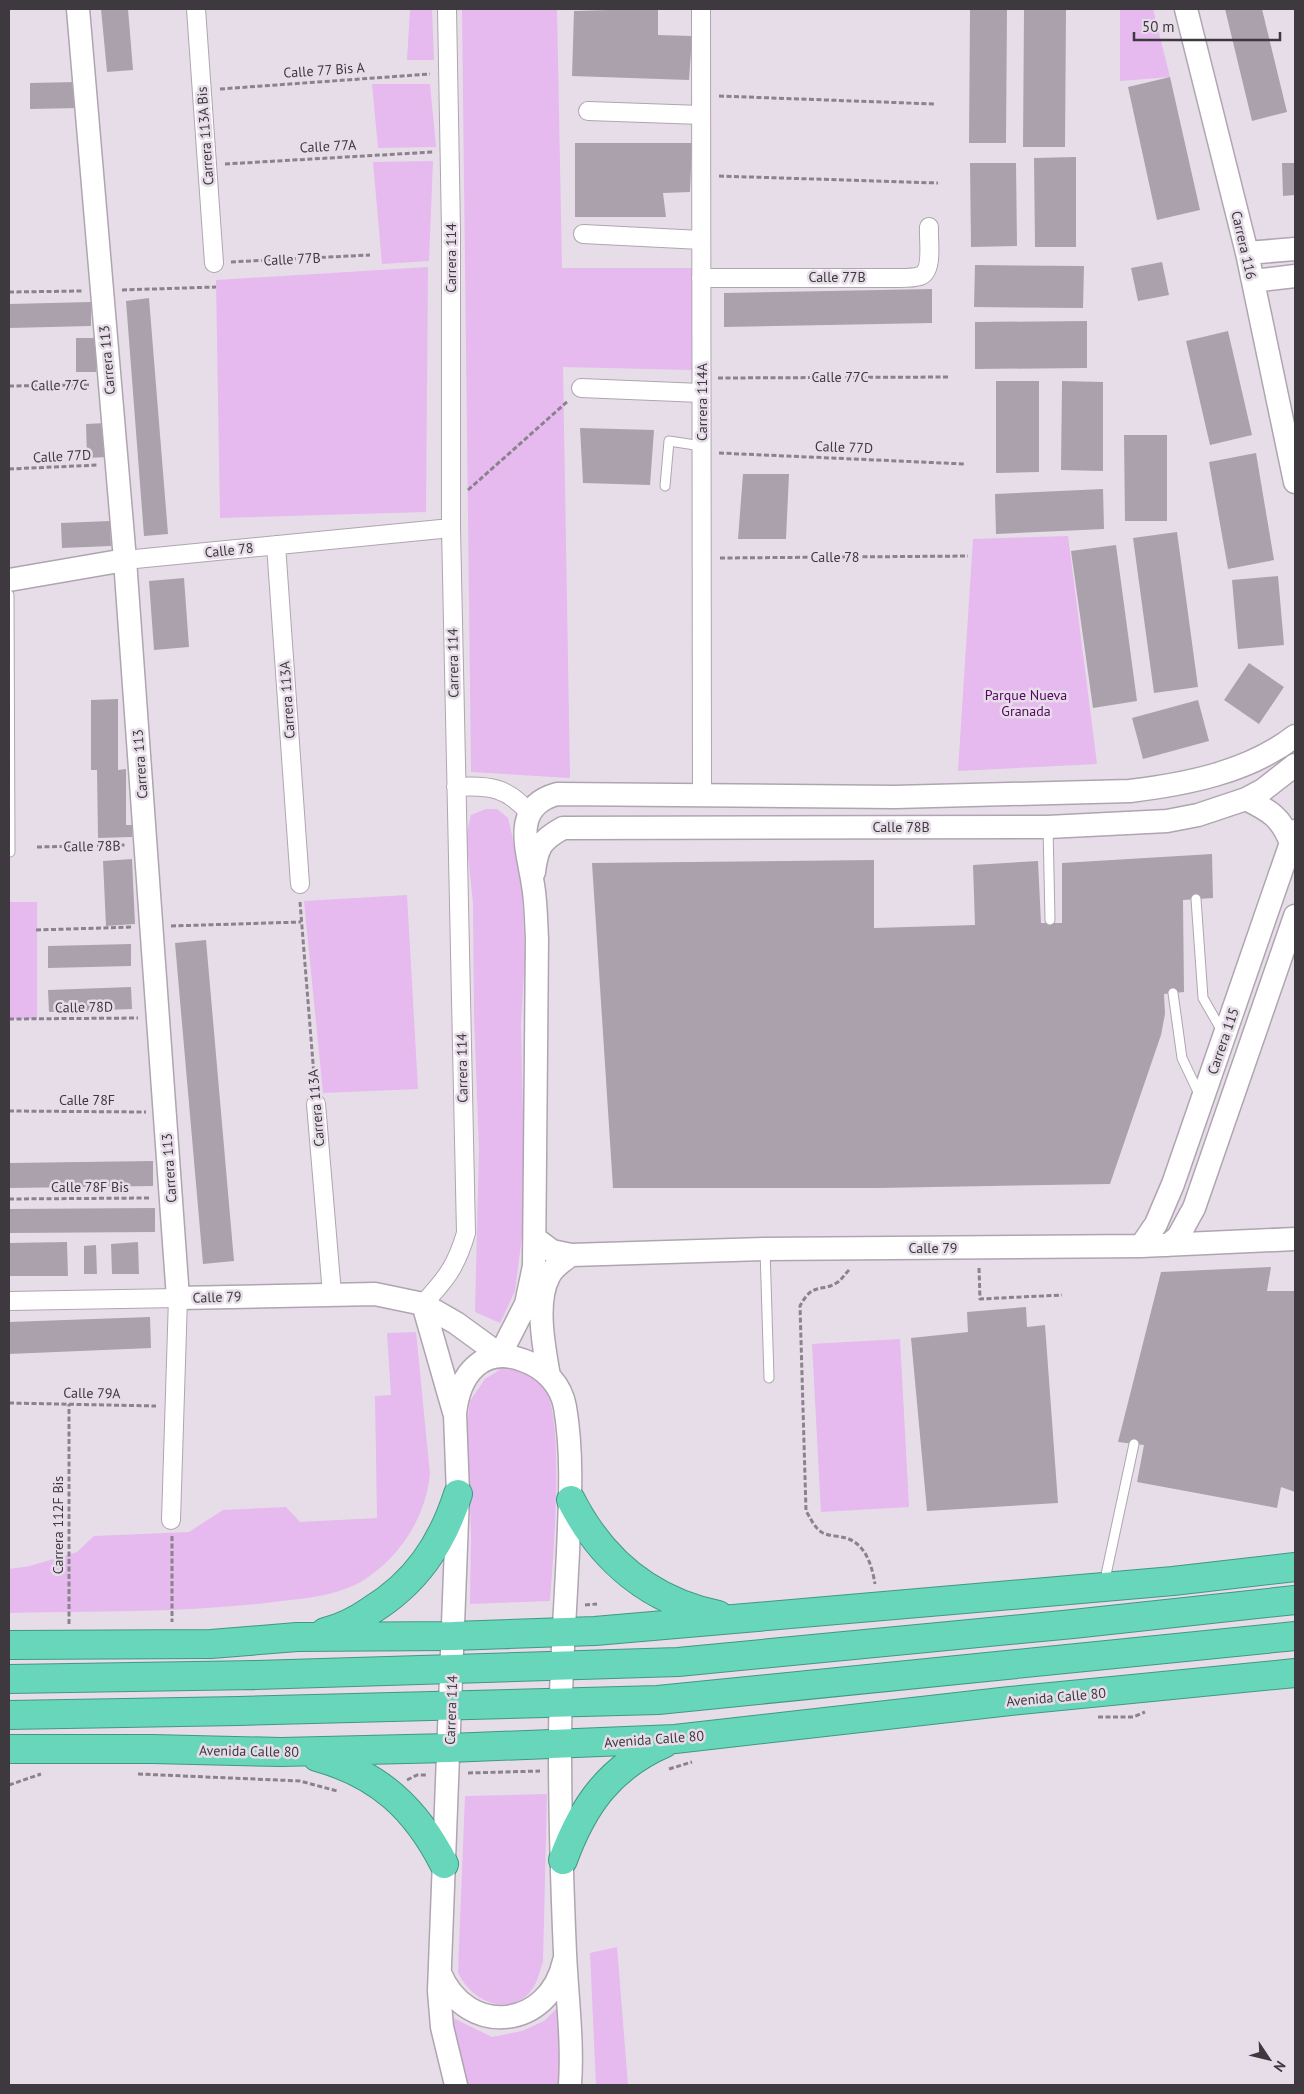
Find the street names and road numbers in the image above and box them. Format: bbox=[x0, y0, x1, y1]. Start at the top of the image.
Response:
street label: Calle 77 Bis A bbox=[283, 58, 366, 82]
street label: Carrera 113A Bis bbox=[193, 86, 217, 186]
street label: Calle 77A bbox=[299, 135, 357, 156]
street label: Carrera 116 bbox=[1227, 209, 1261, 281]
street label: Carrera 114 bbox=[442, 223, 460, 293]
street label: Calle 77B bbox=[263, 249, 321, 269]
street label: Calle 77B bbox=[808, 268, 866, 286]
street label: Carrera 113 bbox=[95, 325, 119, 395]
street label: Carrera 114A bbox=[693, 362, 711, 441]
street label: Calle 77C bbox=[812, 368, 868, 386]
street label: Calle 77C bbox=[30, 376, 88, 394]
street label: Calle 77D bbox=[815, 437, 873, 457]
street label: Calle 77D bbox=[32, 445, 92, 467]
street label: Calle 78 bbox=[204, 538, 254, 562]
street label: Calle 78 bbox=[811, 548, 860, 566]
street label: Carrera 114 bbox=[443, 628, 463, 698]
street label: Carrera 113A bbox=[275, 660, 299, 739]
street label: Carrera 113 bbox=[129, 729, 151, 799]
street label: Calle 78B bbox=[872, 818, 930, 836]
street label: Calle 78B bbox=[63, 837, 121, 855]
street label: Calle 78D bbox=[55, 997, 113, 1017]
street label: Carrera 115 bbox=[1203, 1005, 1243, 1077]
street label: Carrera 114 bbox=[452, 1033, 472, 1103]
street label: Carrera 113A bbox=[304, 1068, 328, 1148]
street label: Calle 78F bbox=[59, 1091, 115, 1109]
street label: Carrera 113 bbox=[158, 1133, 180, 1203]
street label: Calle 78F Bis bbox=[51, 1178, 129, 1196]
street label: Calle 79 bbox=[909, 1239, 958, 1257]
street label: Calle 79 bbox=[192, 1287, 242, 1307]
street label: Calle 79A bbox=[63, 1384, 122, 1403]
street label: Carrera 112F Bis bbox=[49, 1476, 67, 1574]
street label: Carrera 114 bbox=[441, 1675, 461, 1745]
street label: Avenida Calle 80 bbox=[1005, 1684, 1107, 1710]
street label: Avenida Calle 80 bbox=[603, 1727, 705, 1751]
street label: Avenida Calle 80 bbox=[199, 1741, 300, 1761]

